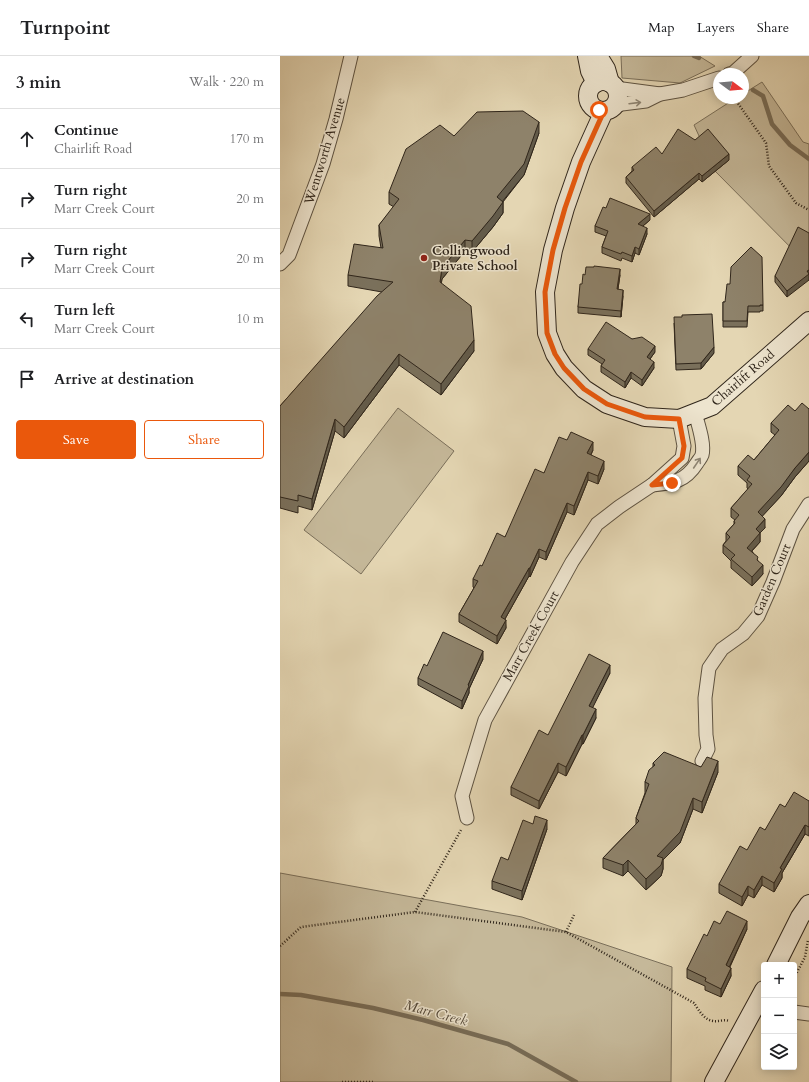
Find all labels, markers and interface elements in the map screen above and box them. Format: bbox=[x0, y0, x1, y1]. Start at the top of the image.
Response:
text: Turnpoint bbox=[20, 15, 110, 41]
text: Map bbox=[648, 18, 675, 37]
text: Layers bbox=[697, 18, 735, 37]
text: Share bbox=[757, 18, 789, 37]
north arrow bbox=[713, 68, 749, 104]
text: 3 min bbox=[16, 71, 61, 94]
text: Walk · 220 m bbox=[189, 73, 264, 91]
street label: Wentworth Avenue bbox=[300, 95, 350, 208]
one-way arrow bbox=[628, 99, 641, 106]
route start bbox=[590, 101, 608, 119]
text: Continue bbox=[54, 120, 119, 140]
icon: ahead bbox=[16, 128, 38, 150]
text: 170 m bbox=[230, 130, 264, 148]
text: Chairlift Road bbox=[54, 140, 132, 158]
text: Turn right bbox=[54, 180, 127, 200]
icon: right bbox=[16, 188, 38, 210]
text: 20 m bbox=[236, 190, 264, 208]
text: Marr Creek Court bbox=[54, 200, 155, 218]
text: Turn right bbox=[54, 240, 127, 260]
place label: Collingwood Private School bbox=[432, 242, 518, 275]
icon: right bbox=[16, 248, 38, 270]
text: 20 m bbox=[236, 250, 264, 268]
marker: Collingwood Private School bbox=[419, 253, 429, 263]
text: Marr Creek Court bbox=[54, 260, 155, 278]
text: Turn left bbox=[54, 300, 115, 320]
icon: left bbox=[16, 308, 38, 330]
text: 10 m bbox=[236, 310, 264, 328]
text: Marr Creek Court bbox=[54, 320, 155, 338]
street label: Chairlift Road bbox=[708, 346, 778, 410]
icon: arrive bbox=[16, 368, 38, 390]
text: Arrive at destination bbox=[54, 369, 194, 389]
button: Save bbox=[16, 420, 136, 459]
button: Share bbox=[144, 420, 264, 459]
one-way arrow bbox=[693, 458, 701, 469]
route end bbox=[663, 474, 681, 492]
street label: Garden Court bbox=[749, 541, 795, 619]
street label: Marr Creek Court bbox=[499, 588, 563, 684]
map controls bbox=[761, 962, 797, 1070]
button: + bbox=[761, 962, 797, 998]
water label: Marr Creek bbox=[402, 995, 470, 1031]
button: − bbox=[761, 998, 797, 1034]
button: layers bbox=[761, 1034, 797, 1070]

